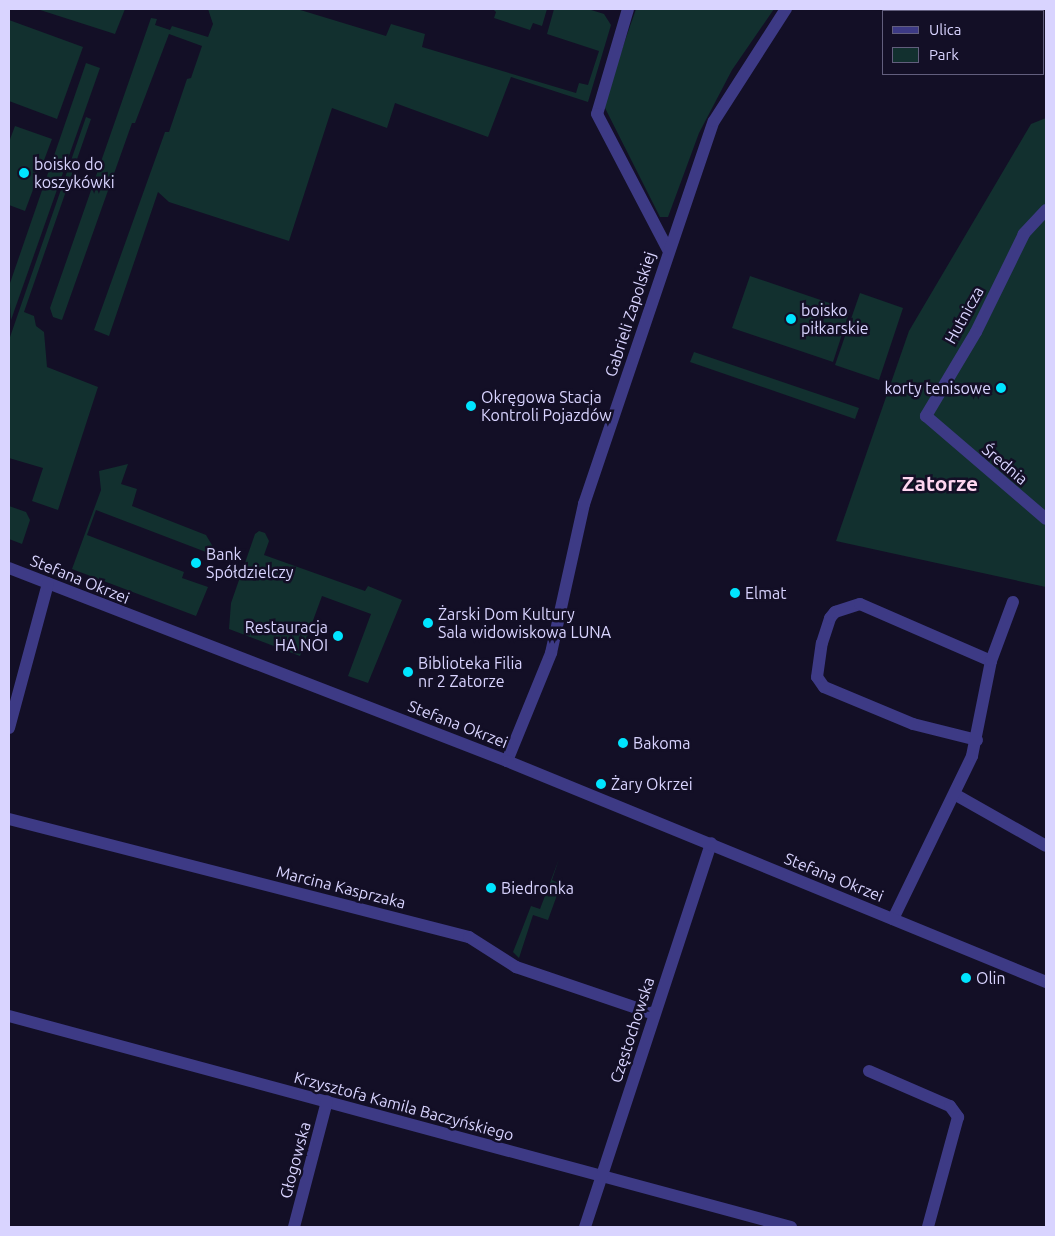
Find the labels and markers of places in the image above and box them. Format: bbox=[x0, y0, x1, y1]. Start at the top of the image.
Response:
place label: boisko do koszykówki bbox=[34, 154, 115, 192]
marker: boisko do koszykówki bbox=[18, 167, 30, 179]
place label: boisko piłkarskie bbox=[801, 300, 869, 338]
marker: boisko piłkarskie bbox=[785, 313, 797, 325]
place label: korty tenisowe bbox=[885, 378, 991, 398]
marker: korty tenisowe bbox=[995, 382, 1007, 394]
place label: Okręgowa Stacja Kontroli Pojazdów bbox=[481, 387, 612, 425]
marker: Okręgowa Stacja Kontroli Pojazdów bbox=[465, 400, 477, 412]
place label: Bank Spółdzielczy bbox=[206, 544, 294, 582]
marker: Bank Spółdzielczy bbox=[190, 557, 202, 569]
place label: Elmat bbox=[745, 583, 786, 603]
marker: Elmat bbox=[729, 587, 741, 599]
place label: Żarski Dom Kultury Sala widowiskowa LUNA bbox=[438, 604, 611, 642]
place label: Restauracja HA NOI bbox=[245, 617, 328, 655]
marker: Żarski Dom Kultury Sala widowiskowa LUNA bbox=[422, 617, 434, 629]
marker: Restauracja HA NOI bbox=[332, 630, 344, 642]
place label: Biblioteka Filia nr 2 Zatorze bbox=[418, 653, 522, 691]
marker: Biblioteka Filia nr 2 Zatorze bbox=[402, 666, 414, 678]
place label: Bakoma bbox=[633, 733, 691, 753]
marker: Bakoma bbox=[617, 737, 629, 749]
place label: Żary Okrzei bbox=[611, 774, 693, 794]
marker: Żary Okrzei bbox=[595, 778, 607, 790]
place label: Biedronka bbox=[501, 878, 574, 898]
marker: Biedronka bbox=[485, 882, 497, 894]
place label: Olin bbox=[976, 968, 1006, 988]
marker: Olin bbox=[960, 972, 972, 984]

